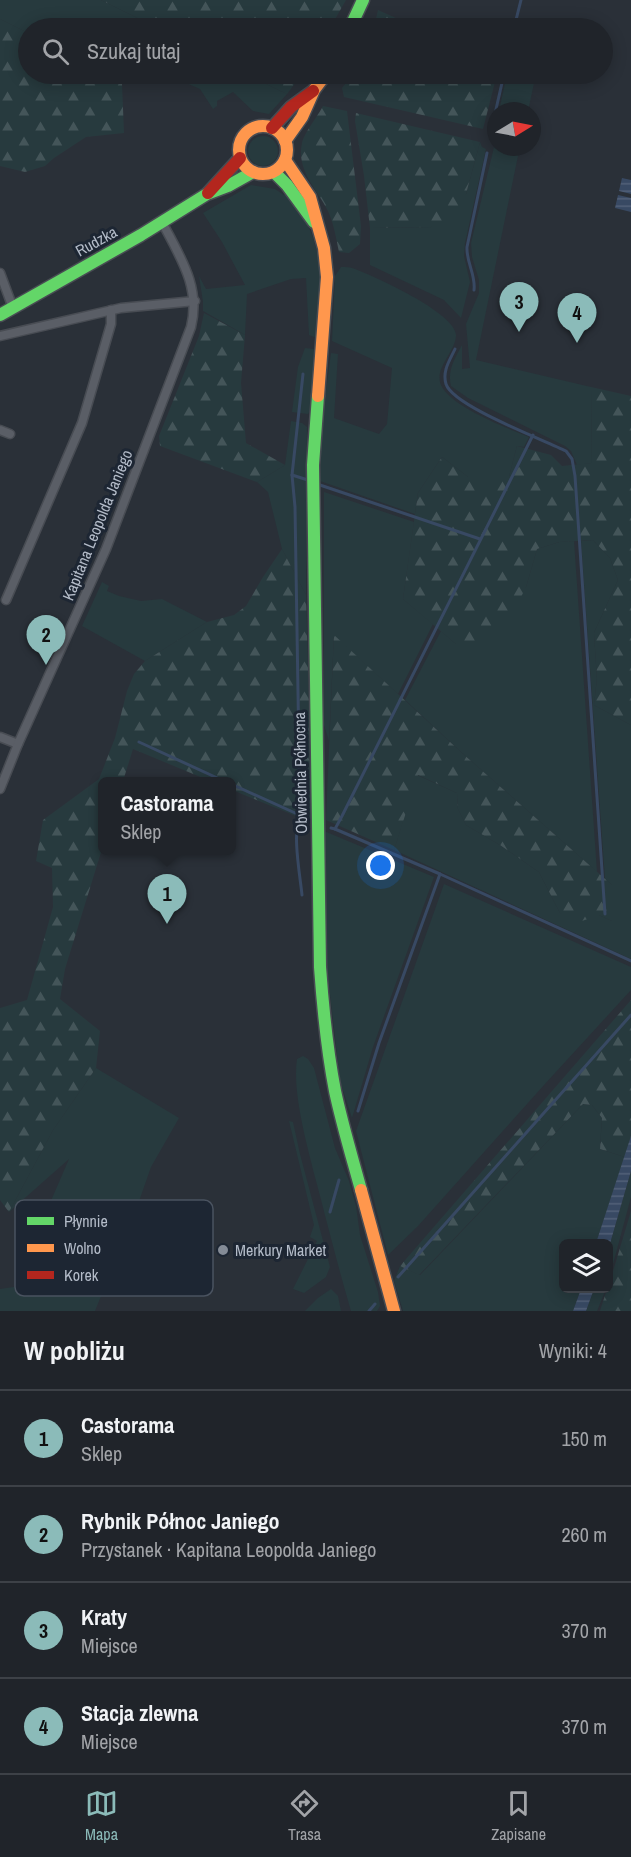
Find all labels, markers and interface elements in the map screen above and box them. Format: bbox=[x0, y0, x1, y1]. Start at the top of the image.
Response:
search box bbox=[18, 18, 613, 84]
icon: search bbox=[39, 35, 72, 68]
text: Szukaj tutaj bbox=[87, 36, 180, 66]
north arrow bbox=[487, 102, 541, 156]
street label: Rudzka bbox=[71, 220, 121, 261]
pin: 3 bbox=[500, 282, 538, 332]
pin: 4 bbox=[558, 294, 596, 343]
street label: Kapitana Leopolda Janiego bbox=[57, 446, 137, 604]
pin: 2 bbox=[26, 616, 66, 665]
street label: Obwiednia Północna bbox=[288, 711, 312, 834]
popup bbox=[98, 777, 236, 855]
text: Castorama bbox=[120, 788, 214, 818]
text: Sklep bbox=[120, 818, 161, 845]
your location bbox=[366, 851, 395, 880]
pin: 1 bbox=[148, 874, 186, 924]
legend bbox=[15, 1200, 213, 1296]
text: Płynnie bbox=[64, 1210, 108, 1232]
text: Wolno bbox=[64, 1237, 101, 1259]
place label: Merkury Market bbox=[235, 1239, 326, 1261]
map controls bbox=[559, 1239, 613, 1293]
button: layers bbox=[559, 1239, 613, 1293]
marker: Merkury Market bbox=[216, 1243, 230, 1257]
text: Korek bbox=[64, 1264, 99, 1286]
text: W pobliżu bbox=[24, 1333, 125, 1368]
text: Wyniki: 4 bbox=[539, 1337, 607, 1364]
text: Castorama bbox=[81, 1410, 174, 1440]
text: 1 bbox=[39, 1425, 48, 1452]
text: 150 m bbox=[561, 1425, 607, 1452]
text: Sklep bbox=[81, 1440, 122, 1467]
text: Rybnik Północ Janiego bbox=[81, 1506, 280, 1536]
text: 2 bbox=[39, 1521, 48, 1548]
text: 260 m bbox=[561, 1521, 607, 1548]
text: Przystanek · Kapitana Leopolda Janiego bbox=[81, 1536, 376, 1563]
text: Kraty bbox=[81, 1602, 127, 1632]
text: 3 bbox=[39, 1617, 48, 1644]
text: 370 m bbox=[561, 1617, 607, 1644]
text: Miejsce bbox=[81, 1632, 138, 1659]
text: Stacja zlewna bbox=[81, 1698, 198, 1728]
text: 4 bbox=[39, 1713, 48, 1740]
text: 370 m bbox=[561, 1713, 607, 1740]
text: Miejsce bbox=[81, 1728, 138, 1755]
tab: Mapa bbox=[85, 1787, 118, 1845]
tab: Trasa bbox=[288, 1787, 321, 1845]
tab: Zapisane bbox=[491, 1787, 546, 1845]

